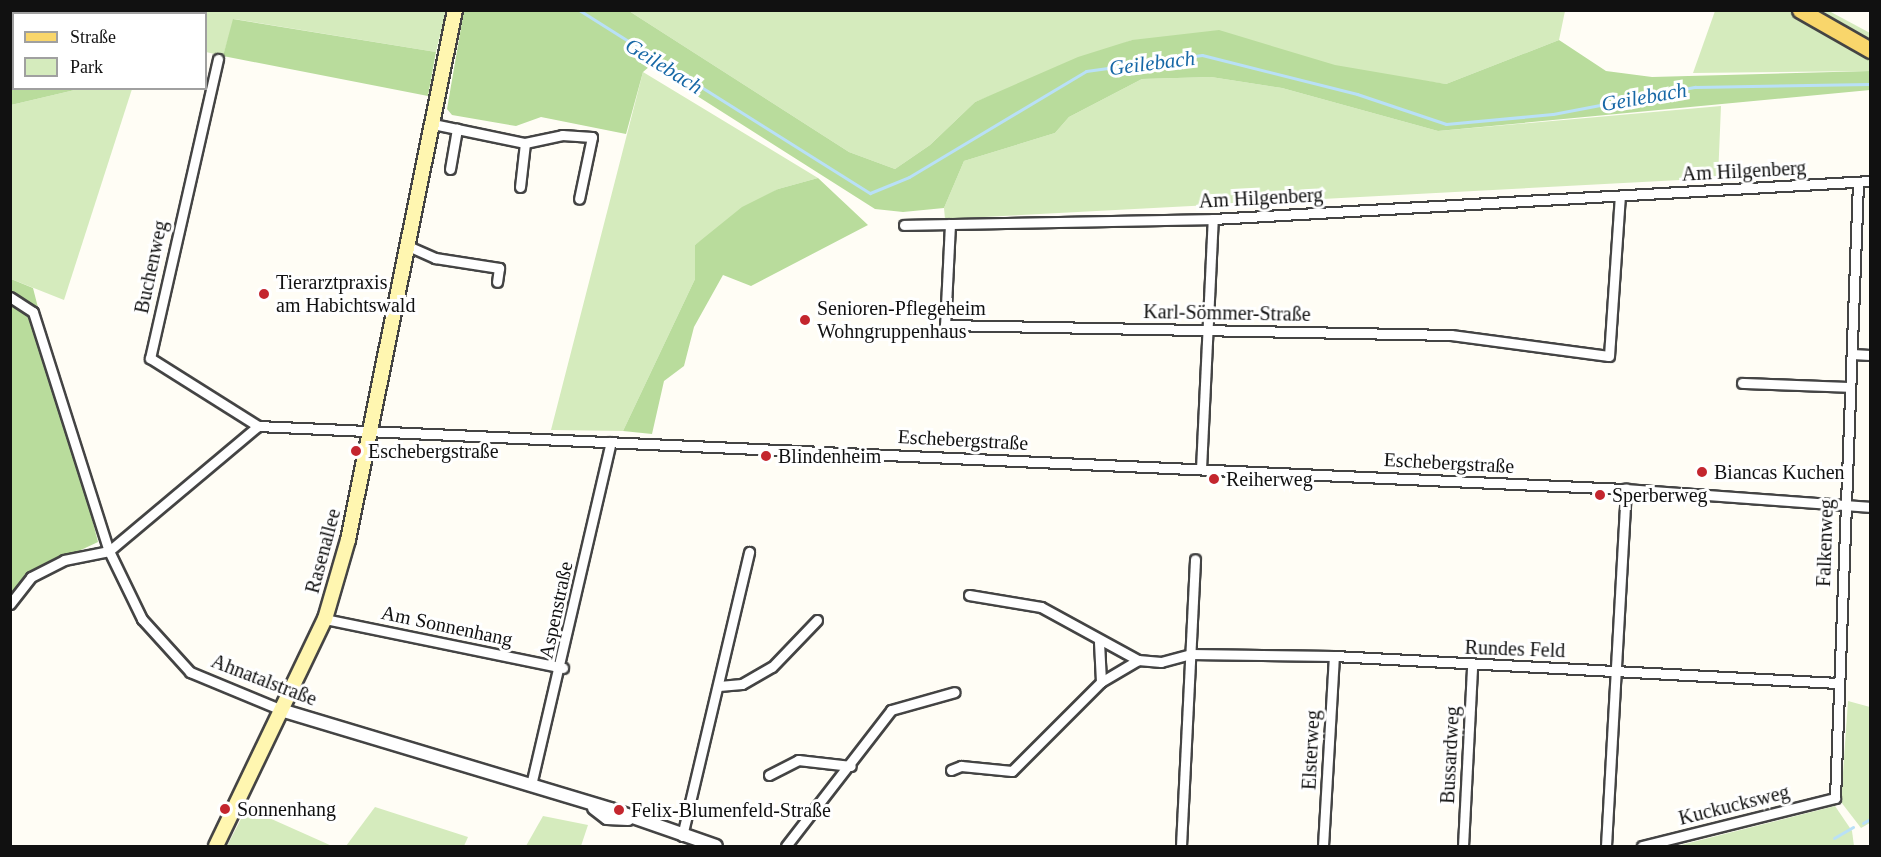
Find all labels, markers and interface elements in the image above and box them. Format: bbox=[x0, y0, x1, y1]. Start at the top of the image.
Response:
legend bbox=[12, 12, 207, 90]
text: Straße bbox=[70, 27, 116, 47]
water label: Geilebach bbox=[621, 32, 707, 100]
water label: Geilebach bbox=[1108, 45, 1196, 81]
text: Park bbox=[70, 57, 103, 77]
water label: Geilebach bbox=[1599, 77, 1689, 117]
street label: Am Hilgenberg bbox=[1681, 156, 1807, 186]
street label: Am Hilgenberg bbox=[1198, 183, 1324, 213]
street label: Buchenweg bbox=[129, 218, 173, 316]
place label: Tierarztpraxis am Habichtswald bbox=[276, 270, 415, 317]
marker: Tierarztpraxis am Habichtswald bbox=[257, 287, 271, 301]
place label: Senioren-Pflegeheim Wohngruppenhaus bbox=[817, 296, 986, 343]
street label: Karl-Sömmer-Straße bbox=[1143, 300, 1311, 326]
marker: Senioren-Pflegeheim Wohngruppenhaus bbox=[798, 313, 812, 327]
street label: Eschebergstraße bbox=[897, 425, 1029, 455]
place label: Eschebergstraße bbox=[368, 439, 499, 463]
marker: Eschebergstraße bbox=[349, 444, 363, 458]
place label: Blindenheim bbox=[778, 444, 881, 468]
street label: Eschebergstraße bbox=[1383, 448, 1515, 478]
marker: Blindenheim bbox=[759, 449, 773, 463]
place label: Biancas Kuchen bbox=[1714, 460, 1845, 484]
marker: Biancas Kuchen bbox=[1695, 465, 1709, 479]
place label: Reiherweg bbox=[1226, 467, 1313, 491]
marker: Reiherweg bbox=[1207, 472, 1221, 486]
place label: Sperberweg bbox=[1612, 483, 1708, 507]
marker: Sperberweg bbox=[1593, 488, 1607, 502]
street label: Falkenweg bbox=[1811, 499, 1839, 587]
street label: Rasenallee bbox=[300, 506, 346, 596]
street label: Aspenstraße bbox=[534, 559, 578, 661]
street label: Am Sonnenhang bbox=[379, 600, 515, 652]
street label: Rundes Feld bbox=[1464, 635, 1566, 663]
street label: Ahnatalstraße bbox=[208, 649, 320, 711]
street label: Bussardweg bbox=[1435, 706, 1465, 804]
street label: Elsterweg bbox=[1297, 709, 1325, 791]
street label: Kuckucksweg bbox=[1676, 780, 1792, 830]
place label: Sonnenhang bbox=[237, 797, 336, 821]
place label: Felix-Blumenfeld-Straße bbox=[631, 798, 831, 822]
marker: Sonnenhang bbox=[218, 802, 232, 816]
marker: Felix-Blumenfeld-Straße bbox=[612, 803, 626, 817]

